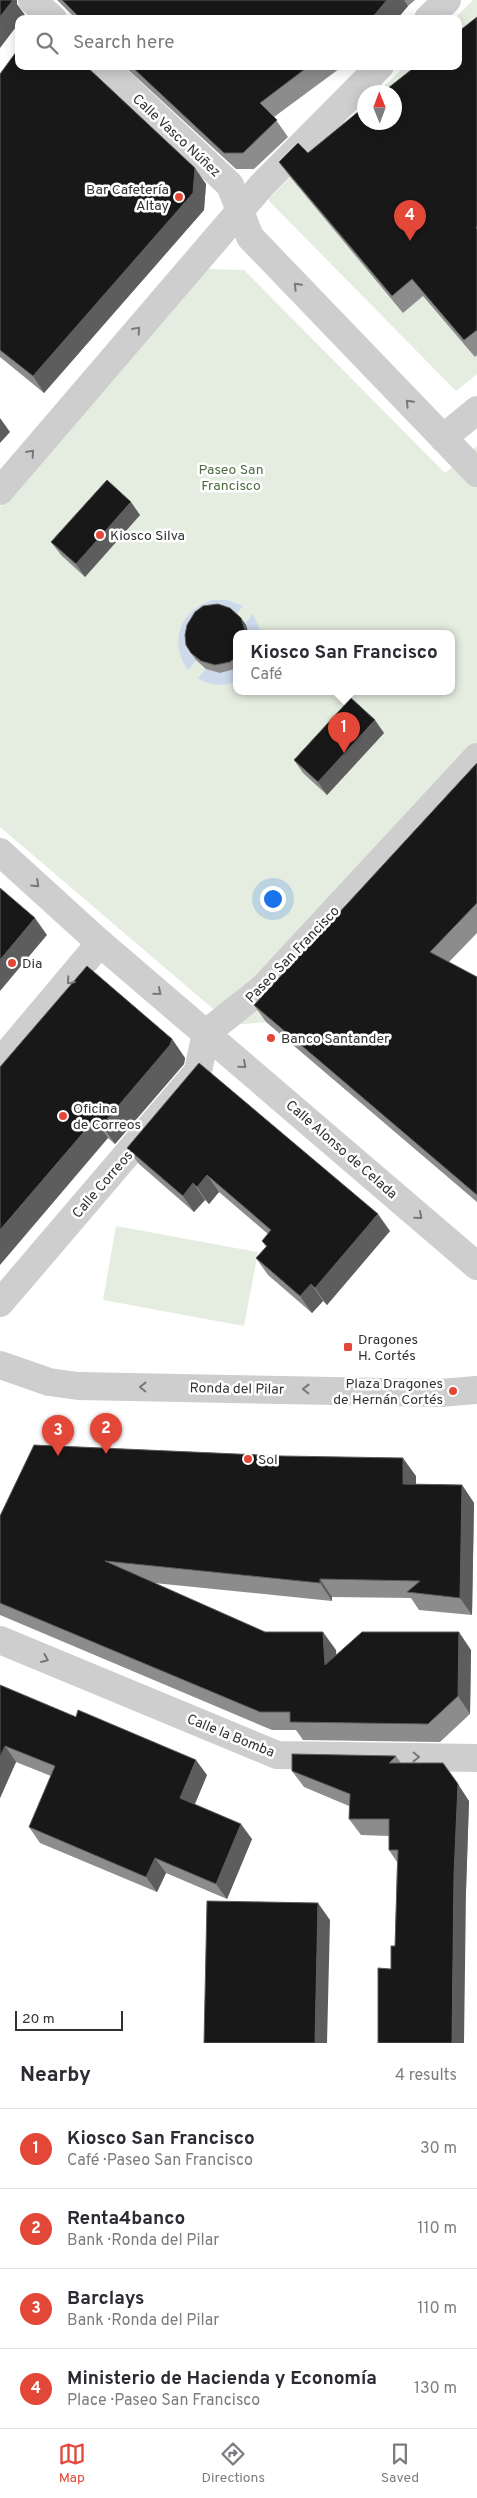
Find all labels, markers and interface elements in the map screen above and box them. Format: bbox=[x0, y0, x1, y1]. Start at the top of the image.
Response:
search box bbox=[15, 15, 462, 70]
icon: search bbox=[33, 29, 61, 57]
text: Search here bbox=[73, 31, 175, 55]
north arrow bbox=[357, 85, 402, 130]
street label: Calle Vasco Núñez bbox=[128, 91, 224, 181]
place label: Bar Cafetería Altay bbox=[86, 182, 169, 215]
marker: Bar Cafetería Altay bbox=[173, 191, 185, 203]
pin: 4 bbox=[394, 200, 426, 241]
one-way arrow bbox=[294, 282, 303, 291]
one-way arrow bbox=[131, 327, 140, 336]
one-way arrow bbox=[406, 400, 415, 409]
one-way arrow bbox=[25, 450, 34, 459]
park label: Paseo San Francisco bbox=[198, 462, 264, 495]
place label: Kiosco Silva bbox=[110, 528, 185, 545]
marker: Kiosco Silva bbox=[94, 529, 106, 541]
popup bbox=[233, 630, 455, 695]
text: Kiosco San Francisco bbox=[250, 641, 438, 665]
text: Café bbox=[250, 665, 282, 685]
pin: 1 bbox=[328, 712, 360, 753]
one-way arrow bbox=[31, 879, 40, 888]
your location bbox=[260, 886, 286, 912]
street label: Paseo San Francisco bbox=[243, 903, 344, 1007]
place label: Dia bbox=[22, 956, 42, 973]
marker: Dia bbox=[6, 957, 18, 969]
one-way arrow bbox=[67, 976, 76, 985]
one-way arrow bbox=[152, 986, 161, 995]
place label: Banco Santander bbox=[281, 1031, 390, 1048]
marker: Banco Santander bbox=[265, 1032, 277, 1044]
one-way arrow bbox=[237, 1059, 246, 1067]
street label: Calle Alonso de Celada bbox=[282, 1097, 400, 1203]
place label: Oficina de Correos bbox=[73, 1101, 141, 1134]
marker: Oficina de Correos bbox=[57, 1110, 69, 1122]
street label: Calle Correos bbox=[69, 1148, 137, 1222]
one-way arrow bbox=[414, 1211, 423, 1220]
place label: Dragones H. Cortés bbox=[358, 1332, 418, 1365]
marker: Dragones H. Cortés bbox=[342, 1341, 354, 1353]
place label: Plaza Dragones de Hernán Cortés bbox=[333, 1376, 443, 1409]
street label: Ronda del Pilar bbox=[189, 1380, 285, 1399]
one-way arrow bbox=[139, 1382, 147, 1392]
one-way arrow bbox=[302, 1384, 310, 1394]
marker: Plaza Dragones de Hernán Cortés bbox=[447, 1385, 459, 1397]
pin: 2 bbox=[90, 1413, 122, 1454]
pin: 3 bbox=[42, 1415, 74, 1456]
place label: Sol bbox=[258, 1452, 278, 1469]
marker: Sol bbox=[242, 1453, 254, 1465]
one-way arrow bbox=[40, 1653, 49, 1663]
street label: Calle la Bomba bbox=[184, 1711, 277, 1762]
one-way arrow bbox=[412, 1752, 420, 1762]
scale bar bbox=[15, 2008, 122, 2031]
text: 20 m bbox=[22, 2011, 55, 2028]
text: Nearby bbox=[20, 2062, 91, 2089]
text: 4 results bbox=[395, 2066, 457, 2086]
text: Kiosco San Francisco bbox=[67, 2127, 255, 2151]
text: 1 bbox=[33, 2139, 39, 2159]
text: 30 m bbox=[420, 2139, 457, 2159]
text: Café · Paseo San Francisco bbox=[67, 2151, 253, 2171]
text: Renta4banco bbox=[67, 2207, 185, 2231]
text: 2 bbox=[31, 2219, 41, 2239]
text: 110 m bbox=[417, 2219, 457, 2239]
text: Bank · Ronda del Pilar bbox=[67, 2231, 220, 2251]
text: Barclays bbox=[67, 2287, 144, 2311]
text: 3 bbox=[31, 2299, 41, 2319]
text: 110 m bbox=[417, 2299, 457, 2319]
text: Bank · Ronda del Pilar bbox=[67, 2311, 220, 2331]
text: Ministerio de Hacienda y Economía bbox=[67, 2367, 377, 2391]
text: 4 bbox=[31, 2379, 41, 2399]
text: 130 m bbox=[414, 2379, 457, 2399]
text: Place · Paseo San Francisco bbox=[67, 2391, 260, 2411]
tab: Map bbox=[58, 2440, 86, 2487]
tab: Directions bbox=[201, 2440, 265, 2487]
tab: Saved bbox=[381, 2440, 419, 2487]

